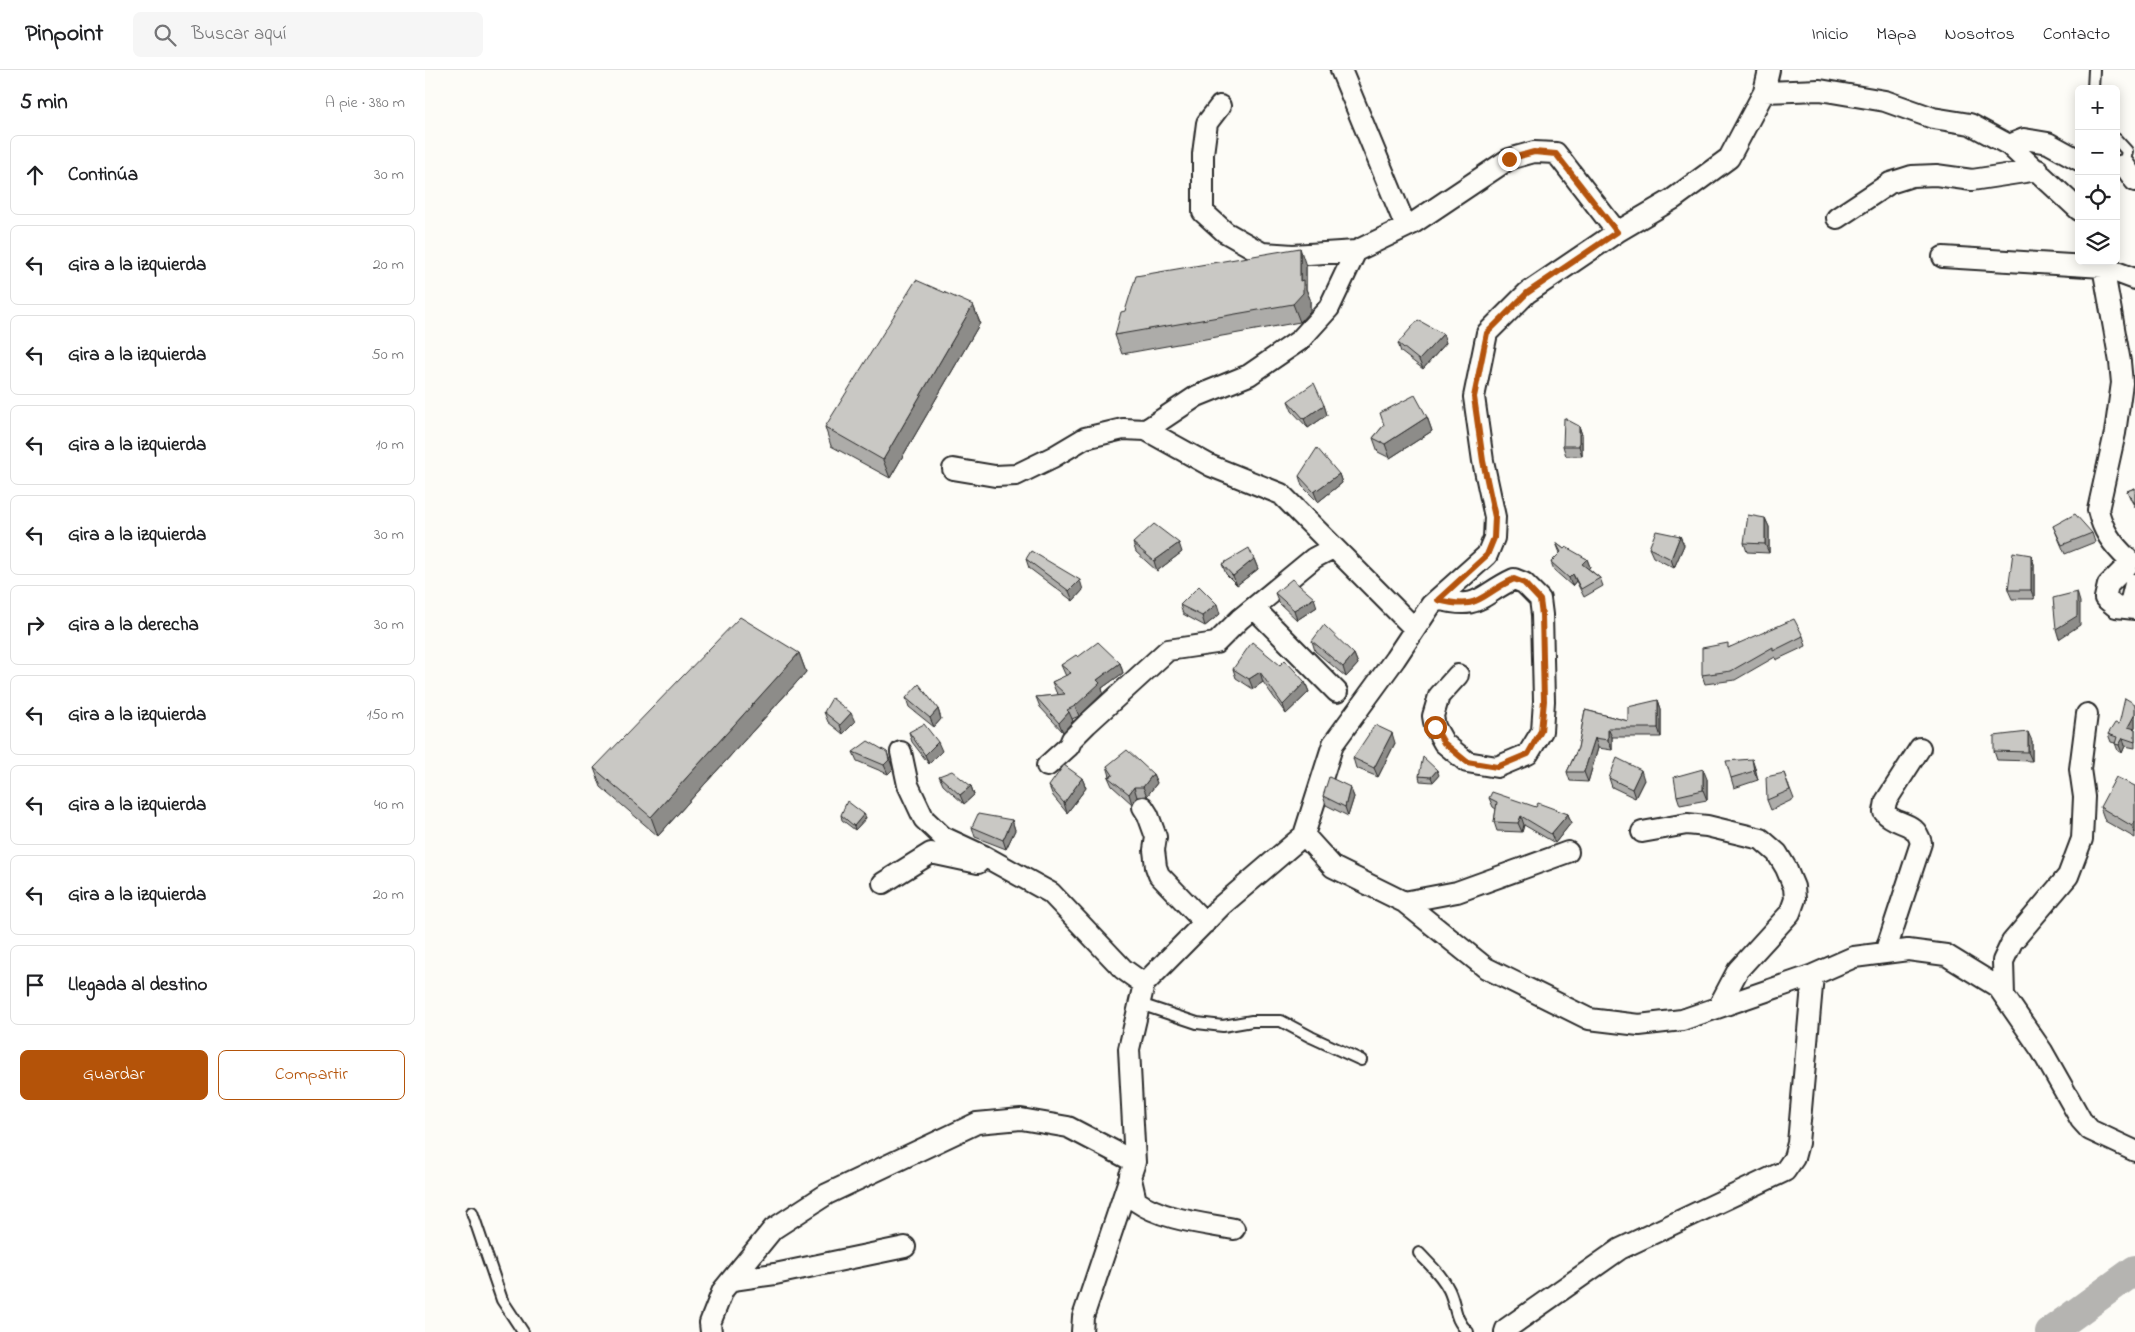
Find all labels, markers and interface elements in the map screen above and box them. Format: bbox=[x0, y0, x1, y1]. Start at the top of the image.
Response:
search box bbox=[133, 12, 483, 57]
text: Pinpoint bbox=[25, 17, 103, 52]
icon: search bbox=[151, 21, 179, 49]
text: Buscar aquí bbox=[191, 21, 286, 48]
text: Inicio bbox=[1811, 22, 1848, 48]
text: Mapa bbox=[1876, 22, 1917, 48]
text: Nosotros bbox=[1945, 22, 2015, 48]
text: Contacto bbox=[2043, 22, 2110, 48]
map controls bbox=[2075, 85, 2120, 265]
button: + bbox=[2075, 85, 2120, 130]
text: 5 min bbox=[20, 88, 68, 118]
text: A pie · 380 m bbox=[325, 91, 405, 115]
button: − bbox=[2075, 130, 2120, 175]
route end bbox=[1498, 148, 1521, 171]
icon: ahead bbox=[21, 161, 49, 189]
text: Continúa bbox=[68, 162, 138, 189]
text: 30 m bbox=[374, 163, 404, 187]
button: locate bbox=[2075, 175, 2120, 220]
button: layers bbox=[2075, 220, 2120, 265]
icon: left bbox=[21, 251, 49, 279]
text: Gira a la izquierda bbox=[68, 252, 206, 279]
text: 20 m bbox=[373, 253, 404, 277]
icon: left bbox=[21, 341, 49, 369]
text: Gira a la izquierda bbox=[68, 342, 206, 369]
text: 50 m bbox=[372, 343, 404, 367]
icon: left bbox=[21, 431, 49, 459]
text: Gira a la izquierda bbox=[68, 432, 206, 459]
text: 10 m bbox=[376, 433, 404, 457]
icon: left bbox=[21, 521, 49, 549]
text: Gira a la izquierda bbox=[68, 522, 206, 549]
text: 30 m bbox=[374, 523, 404, 547]
icon: right bbox=[21, 611, 49, 639]
text: Gira a la derecha bbox=[68, 612, 199, 639]
text: 30 m bbox=[374, 613, 404, 637]
icon: left bbox=[21, 701, 49, 729]
text: Gira a la izquierda bbox=[68, 702, 206, 729]
text: 150 m bbox=[366, 703, 404, 727]
route start bbox=[1424, 716, 1447, 739]
icon: left bbox=[21, 791, 49, 819]
text: Gira a la izquierda bbox=[68, 792, 206, 819]
text: 40 m bbox=[374, 793, 404, 817]
icon: left bbox=[21, 881, 49, 909]
text: Gira a la izquierda bbox=[68, 882, 206, 909]
text: 20 m bbox=[373, 883, 404, 907]
icon: arrive bbox=[21, 971, 49, 999]
text: Llegada al destino bbox=[68, 972, 207, 999]
button: Guardar bbox=[20, 1050, 208, 1100]
button: Compartir bbox=[218, 1050, 405, 1100]

